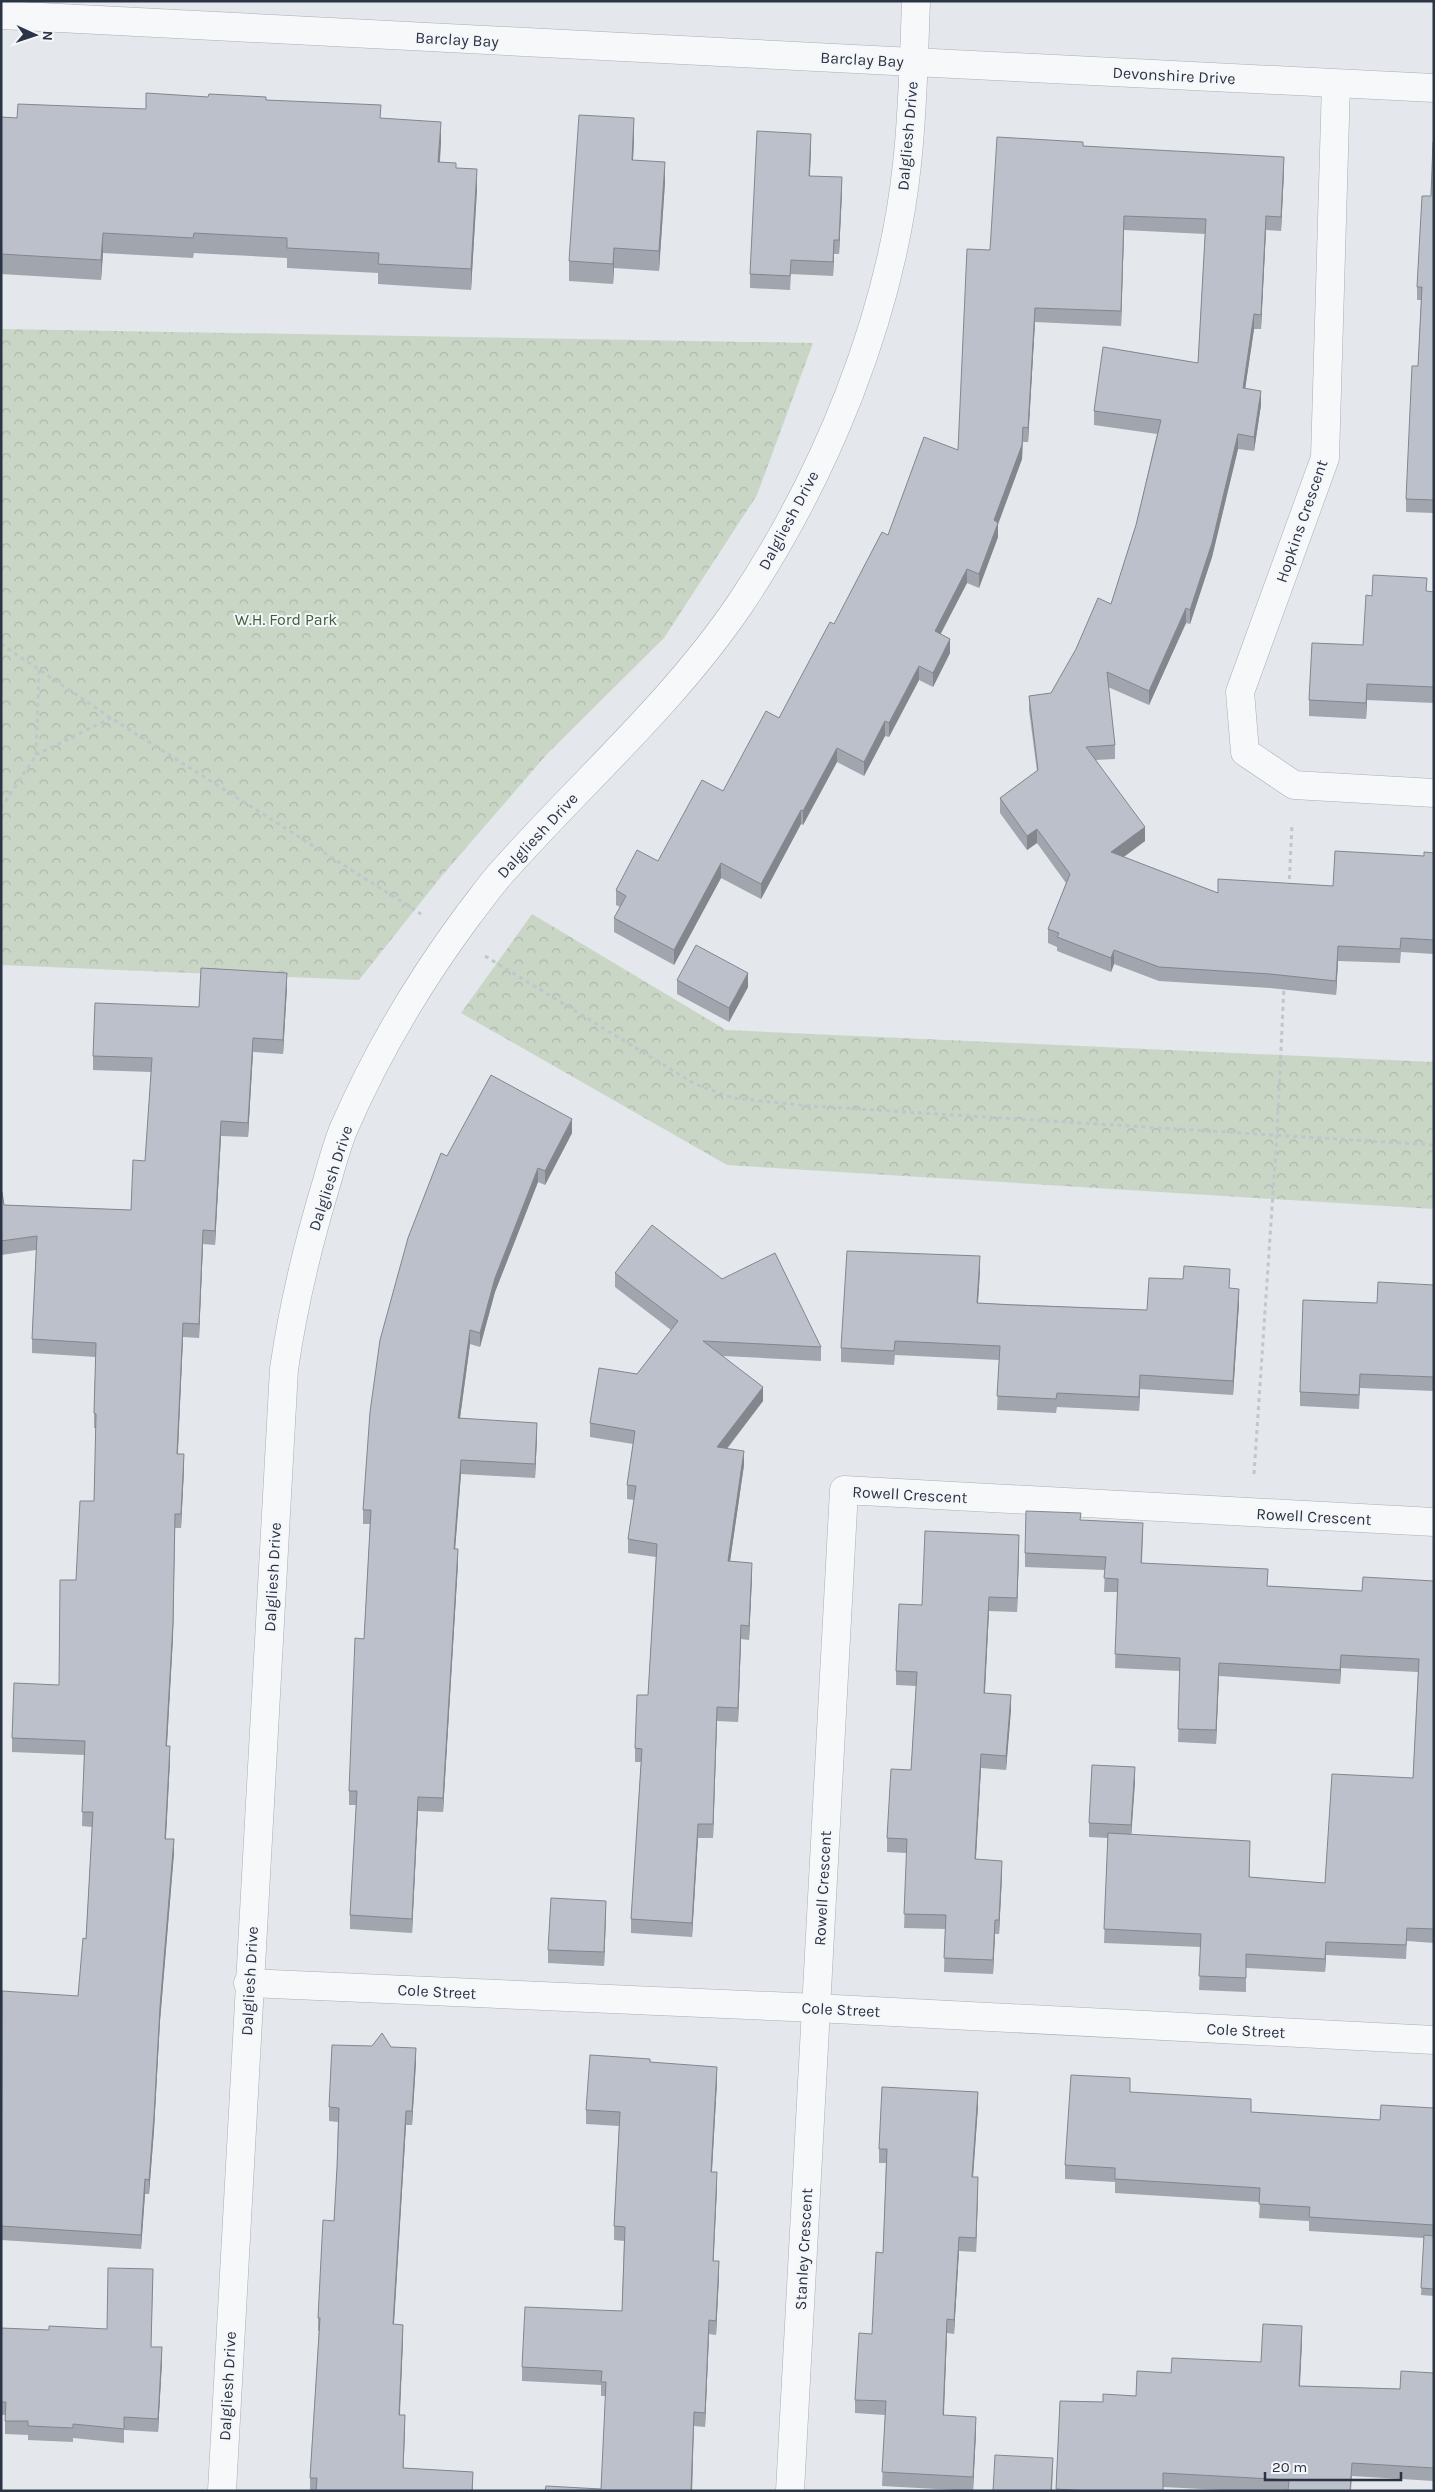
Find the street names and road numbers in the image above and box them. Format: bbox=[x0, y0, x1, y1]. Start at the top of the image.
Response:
street label: Barclay Bay bbox=[415, 28, 500, 51]
street label: Barclay Bay bbox=[820, 48, 905, 71]
street label: Devonshire Drive bbox=[1112, 63, 1236, 88]
street label: Dalgliesh Drive bbox=[893, 81, 922, 191]
street label: Hopkins Crescent bbox=[1272, 457, 1331, 585]
street label: Dalgliesh Drive bbox=[754, 467, 823, 573]
street label: Dalgliesh Drive bbox=[493, 789, 582, 882]
street label: Dalgliesh Drive bbox=[305, 1123, 356, 1233]
street label: Rowell Crescent bbox=[852, 1482, 968, 1507]
street label: Rowell Crescent bbox=[1256, 1504, 1372, 1529]
street label: Dalgliesh Drive bbox=[260, 1522, 285, 1632]
street label: Rowell Crescent bbox=[810, 1830, 835, 1946]
street label: Dalgliesh Drive bbox=[237, 1926, 262, 2036]
street label: Cole Street bbox=[397, 1980, 477, 2003]
street label: Cole Street bbox=[801, 1998, 881, 2021]
street label: Cole Street bbox=[1206, 2019, 1286, 2042]
street label: Stanley Crescent bbox=[791, 2187, 816, 2311]
street label: Dalgliesh Drive bbox=[215, 2331, 240, 2441]

